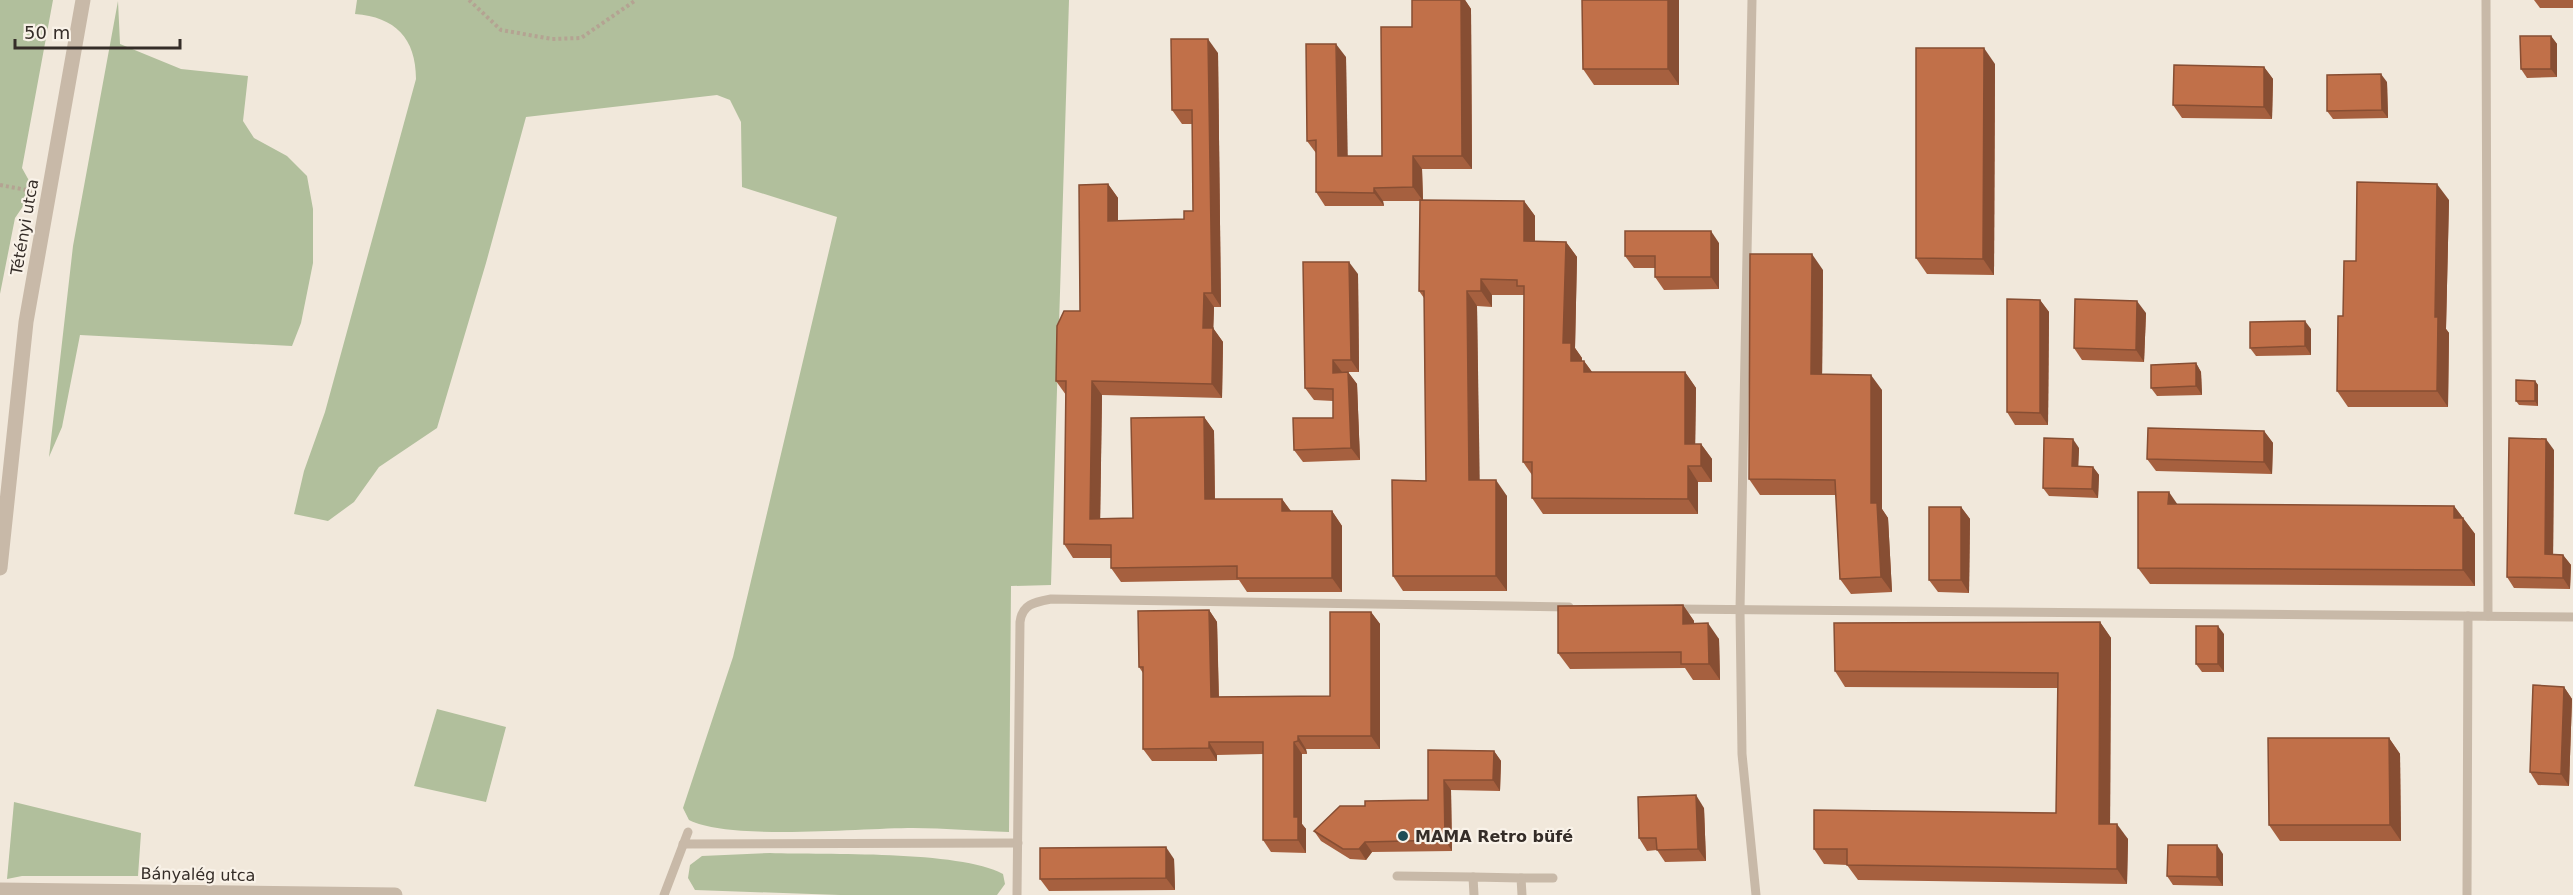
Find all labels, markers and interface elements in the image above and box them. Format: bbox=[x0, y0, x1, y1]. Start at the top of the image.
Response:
scale bar bbox=[15, 12, 180, 50]
text: 50 m bbox=[24, 22, 70, 43]
street label: Tétényi utca bbox=[7, 178, 42, 278]
place label: MAMA Retro büfé bbox=[1415, 827, 1573, 846]
marker: MAMA Retro büfé bbox=[1396, 829, 1410, 843]
street label: Bányalég utca bbox=[140, 864, 256, 885]

